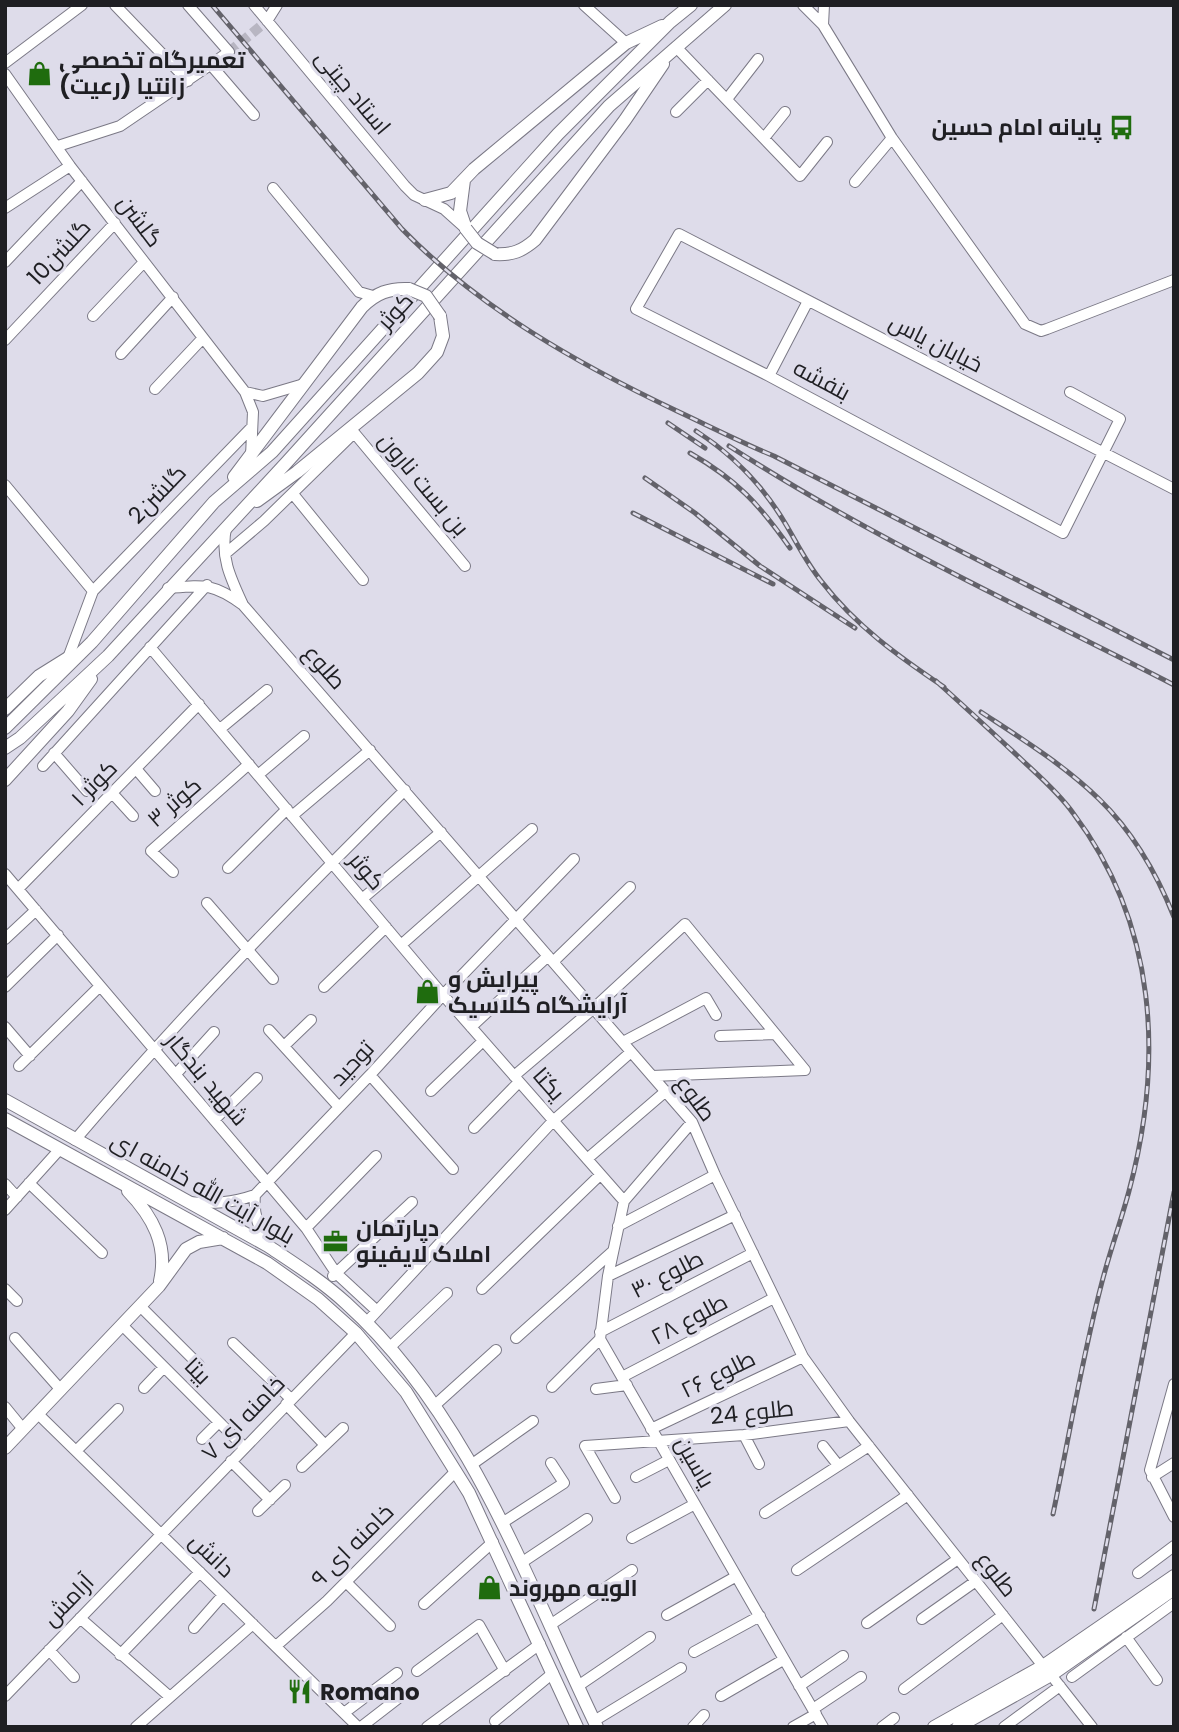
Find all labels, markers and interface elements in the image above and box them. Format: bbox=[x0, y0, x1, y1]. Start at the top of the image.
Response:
street label: استاد چیتی bbox=[308, 42, 398, 142]
place label: تعمیرگاه تخصصی زانتیا (رعیت) bbox=[59, 44, 246, 102]
shop icon: تعمیرگاه تخصصی زانتیا (رعیت) bbox=[25, 59, 53, 87]
place label: پایانه امام حسین bbox=[932, 111, 1102, 143]
bus stop icon: پایانه امام حسین bbox=[1108, 113, 1136, 141]
street label: گلشن bbox=[110, 188, 170, 254]
street label: گلشن10 bbox=[20, 212, 98, 292]
street label: کوثر bbox=[368, 285, 421, 338]
street label: خیابان یاس bbox=[884, 306, 988, 380]
street label: بنفشه bbox=[788, 352, 856, 408]
street label: بن بست نارون bbox=[371, 425, 477, 543]
street label: گلشن2 bbox=[121, 457, 193, 531]
street label: طلوع bbox=[296, 638, 354, 696]
street label: کوثر ۱ bbox=[64, 753, 124, 813]
street label: کوثر ۳ bbox=[140, 769, 208, 835]
street label: کوثر bbox=[340, 844, 392, 897]
place label: پیرایش و آرایشگاه کلاسیک bbox=[448, 963, 628, 1021]
shop icon: پیرایش و آرایشگاه کلاسیک bbox=[414, 978, 442, 1006]
street label: شهید بندگار bbox=[157, 1024, 256, 1133]
street label: توحید bbox=[323, 1033, 381, 1093]
street label: یکتا bbox=[525, 1060, 573, 1108]
street label: طلوع bbox=[668, 1068, 724, 1128]
street label: بلوار آیت الله خامنه ای bbox=[105, 1124, 301, 1252]
place label: دپارتمان املاک لایفینو bbox=[356, 1212, 491, 1270]
office icon: دپارتمان املاک لایفینو bbox=[322, 1227, 350, 1255]
street label: طلوع ۳۰ bbox=[625, 1242, 709, 1306]
street label: طلوع ۲۸ bbox=[645, 1285, 733, 1353]
street label: طلوع ۲۶ bbox=[675, 1342, 761, 1406]
street label: بیتا bbox=[177, 1350, 219, 1392]
street label: خامنه ای ۷ bbox=[194, 1368, 292, 1468]
street label: طلوع 24 bbox=[709, 1392, 795, 1432]
street label: یاسین bbox=[667, 1430, 723, 1494]
street label: خامنه ای ۹ bbox=[303, 1496, 401, 1594]
street label: دانش bbox=[182, 1525, 242, 1585]
street label: طلوع bbox=[969, 1544, 1025, 1604]
street label: آرامش bbox=[35, 1567, 101, 1633]
place label: الویه مهروند bbox=[509, 1572, 638, 1604]
shop icon: الویه مهروند bbox=[475, 1574, 503, 1602]
place label: Romano bbox=[320, 1676, 420, 1708]
restaurant icon: Romano bbox=[286, 1678, 314, 1706]

